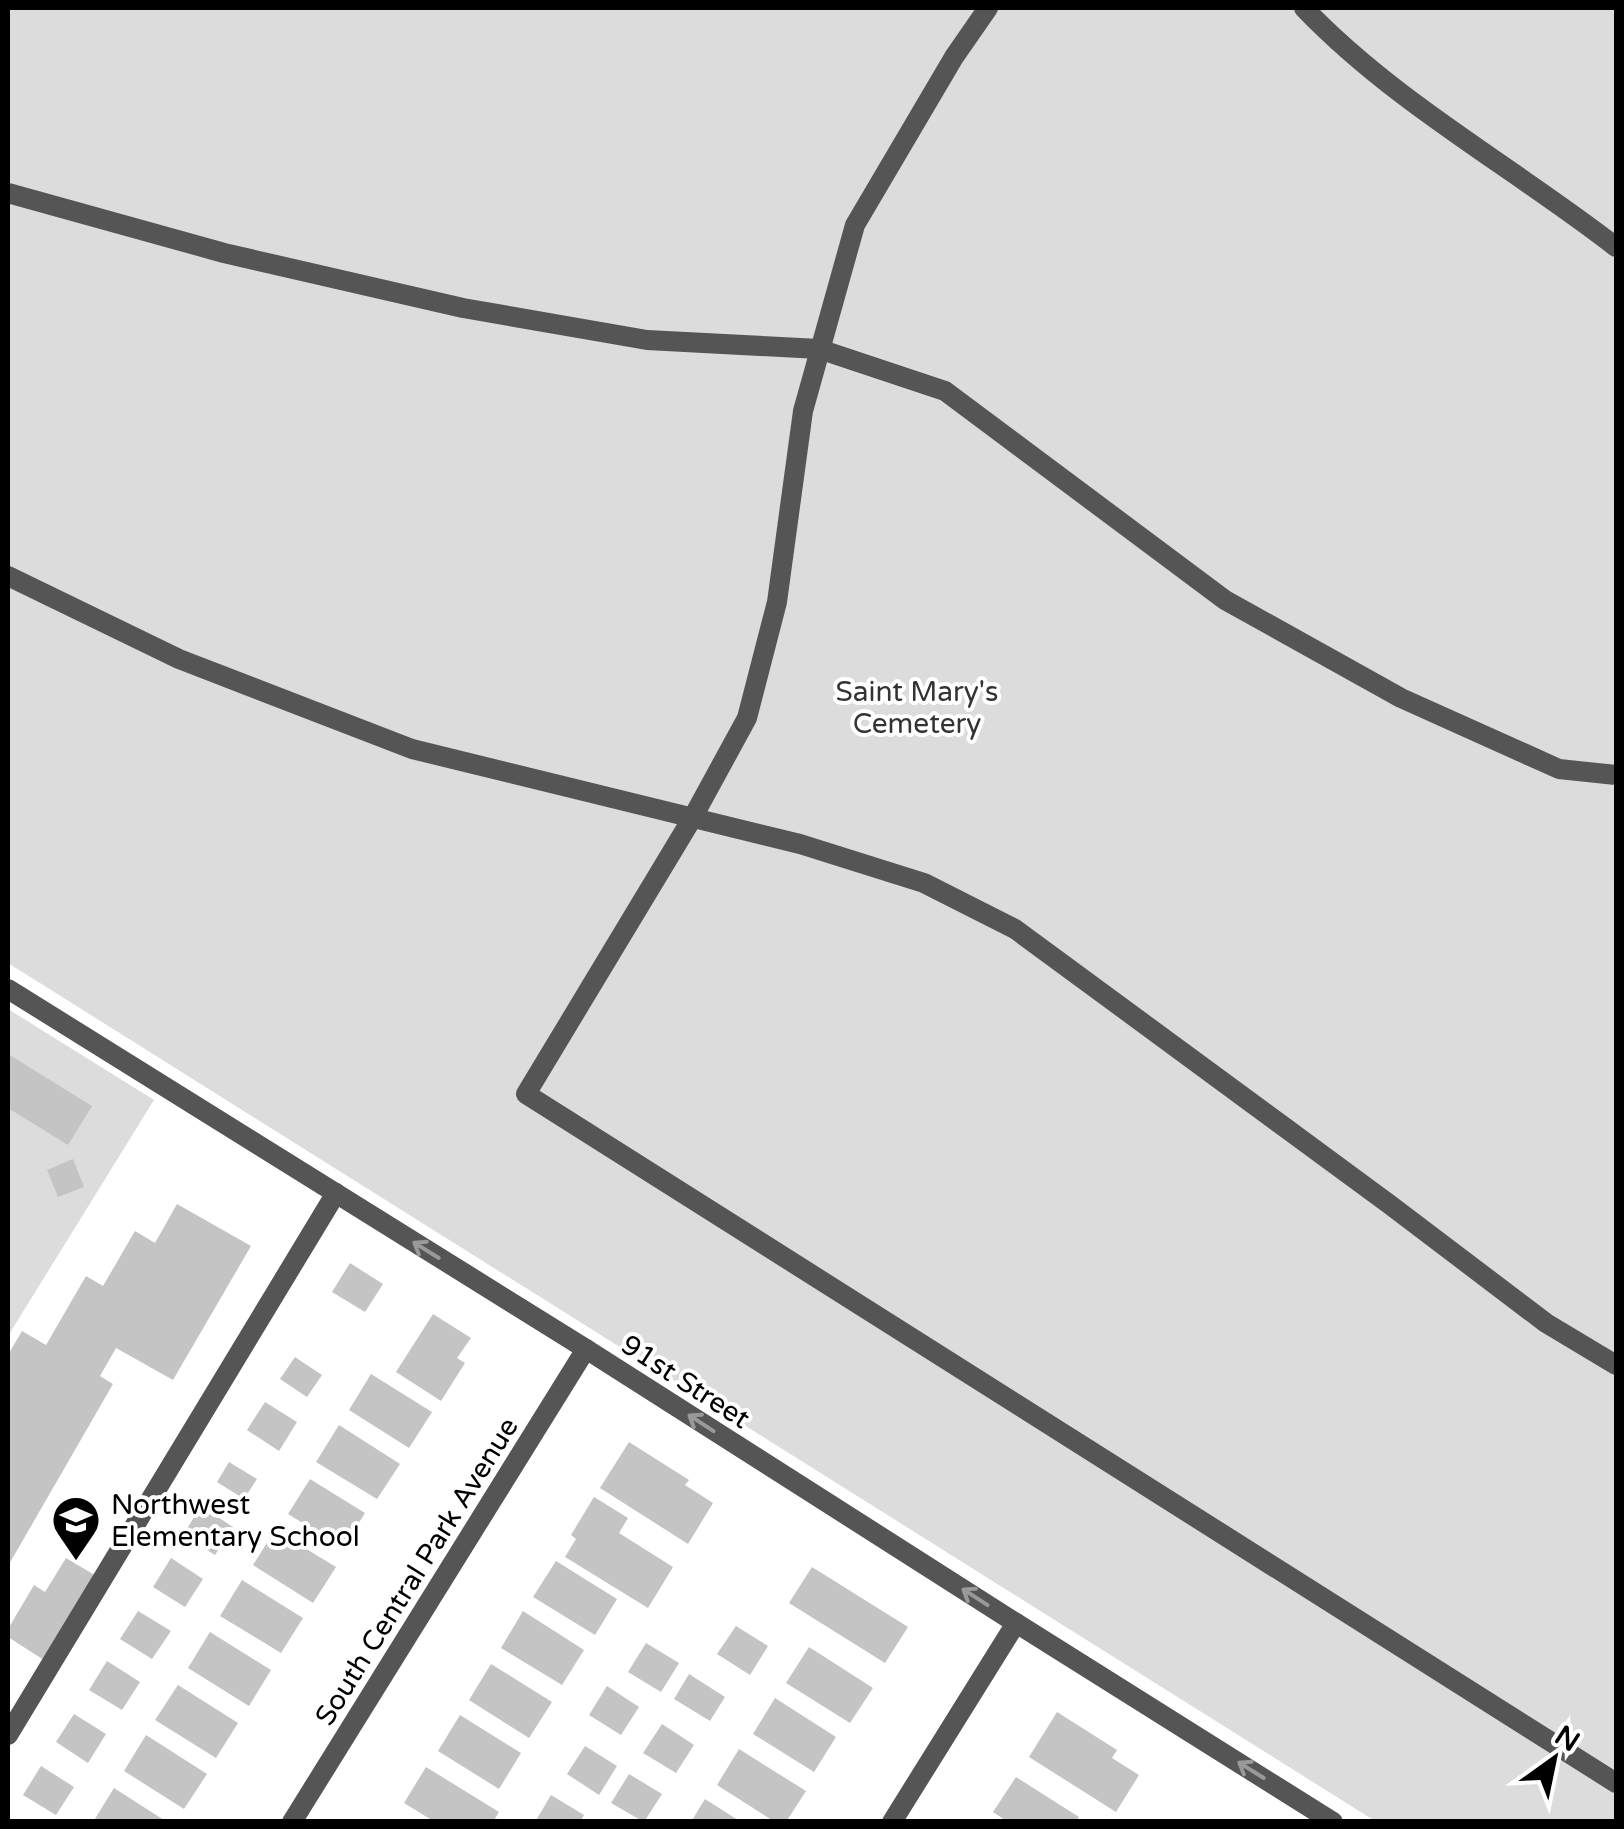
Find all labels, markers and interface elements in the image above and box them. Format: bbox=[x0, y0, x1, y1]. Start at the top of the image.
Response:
park label: Saint Mary's Cemetery bbox=[836, 675, 998, 741]
one-way arrow bbox=[412, 1239, 441, 1260]
street label: 91st Street bbox=[615, 1328, 756, 1436]
street label: South Central Park Avenue bbox=[308, 1411, 526, 1732]
one-way arrow bbox=[687, 1412, 716, 1433]
place label: Northwest Elementary School bbox=[111, 1488, 360, 1554]
school or university icon: Northwest Elementary School bbox=[50, 1494, 102, 1562]
one-way arrow bbox=[961, 1587, 990, 1608]
north arrow bbox=[1504, 1709, 1604, 1809]
text: N bbox=[1548, 1718, 1586, 1759]
one-way arrow bbox=[1237, 1760, 1266, 1780]

